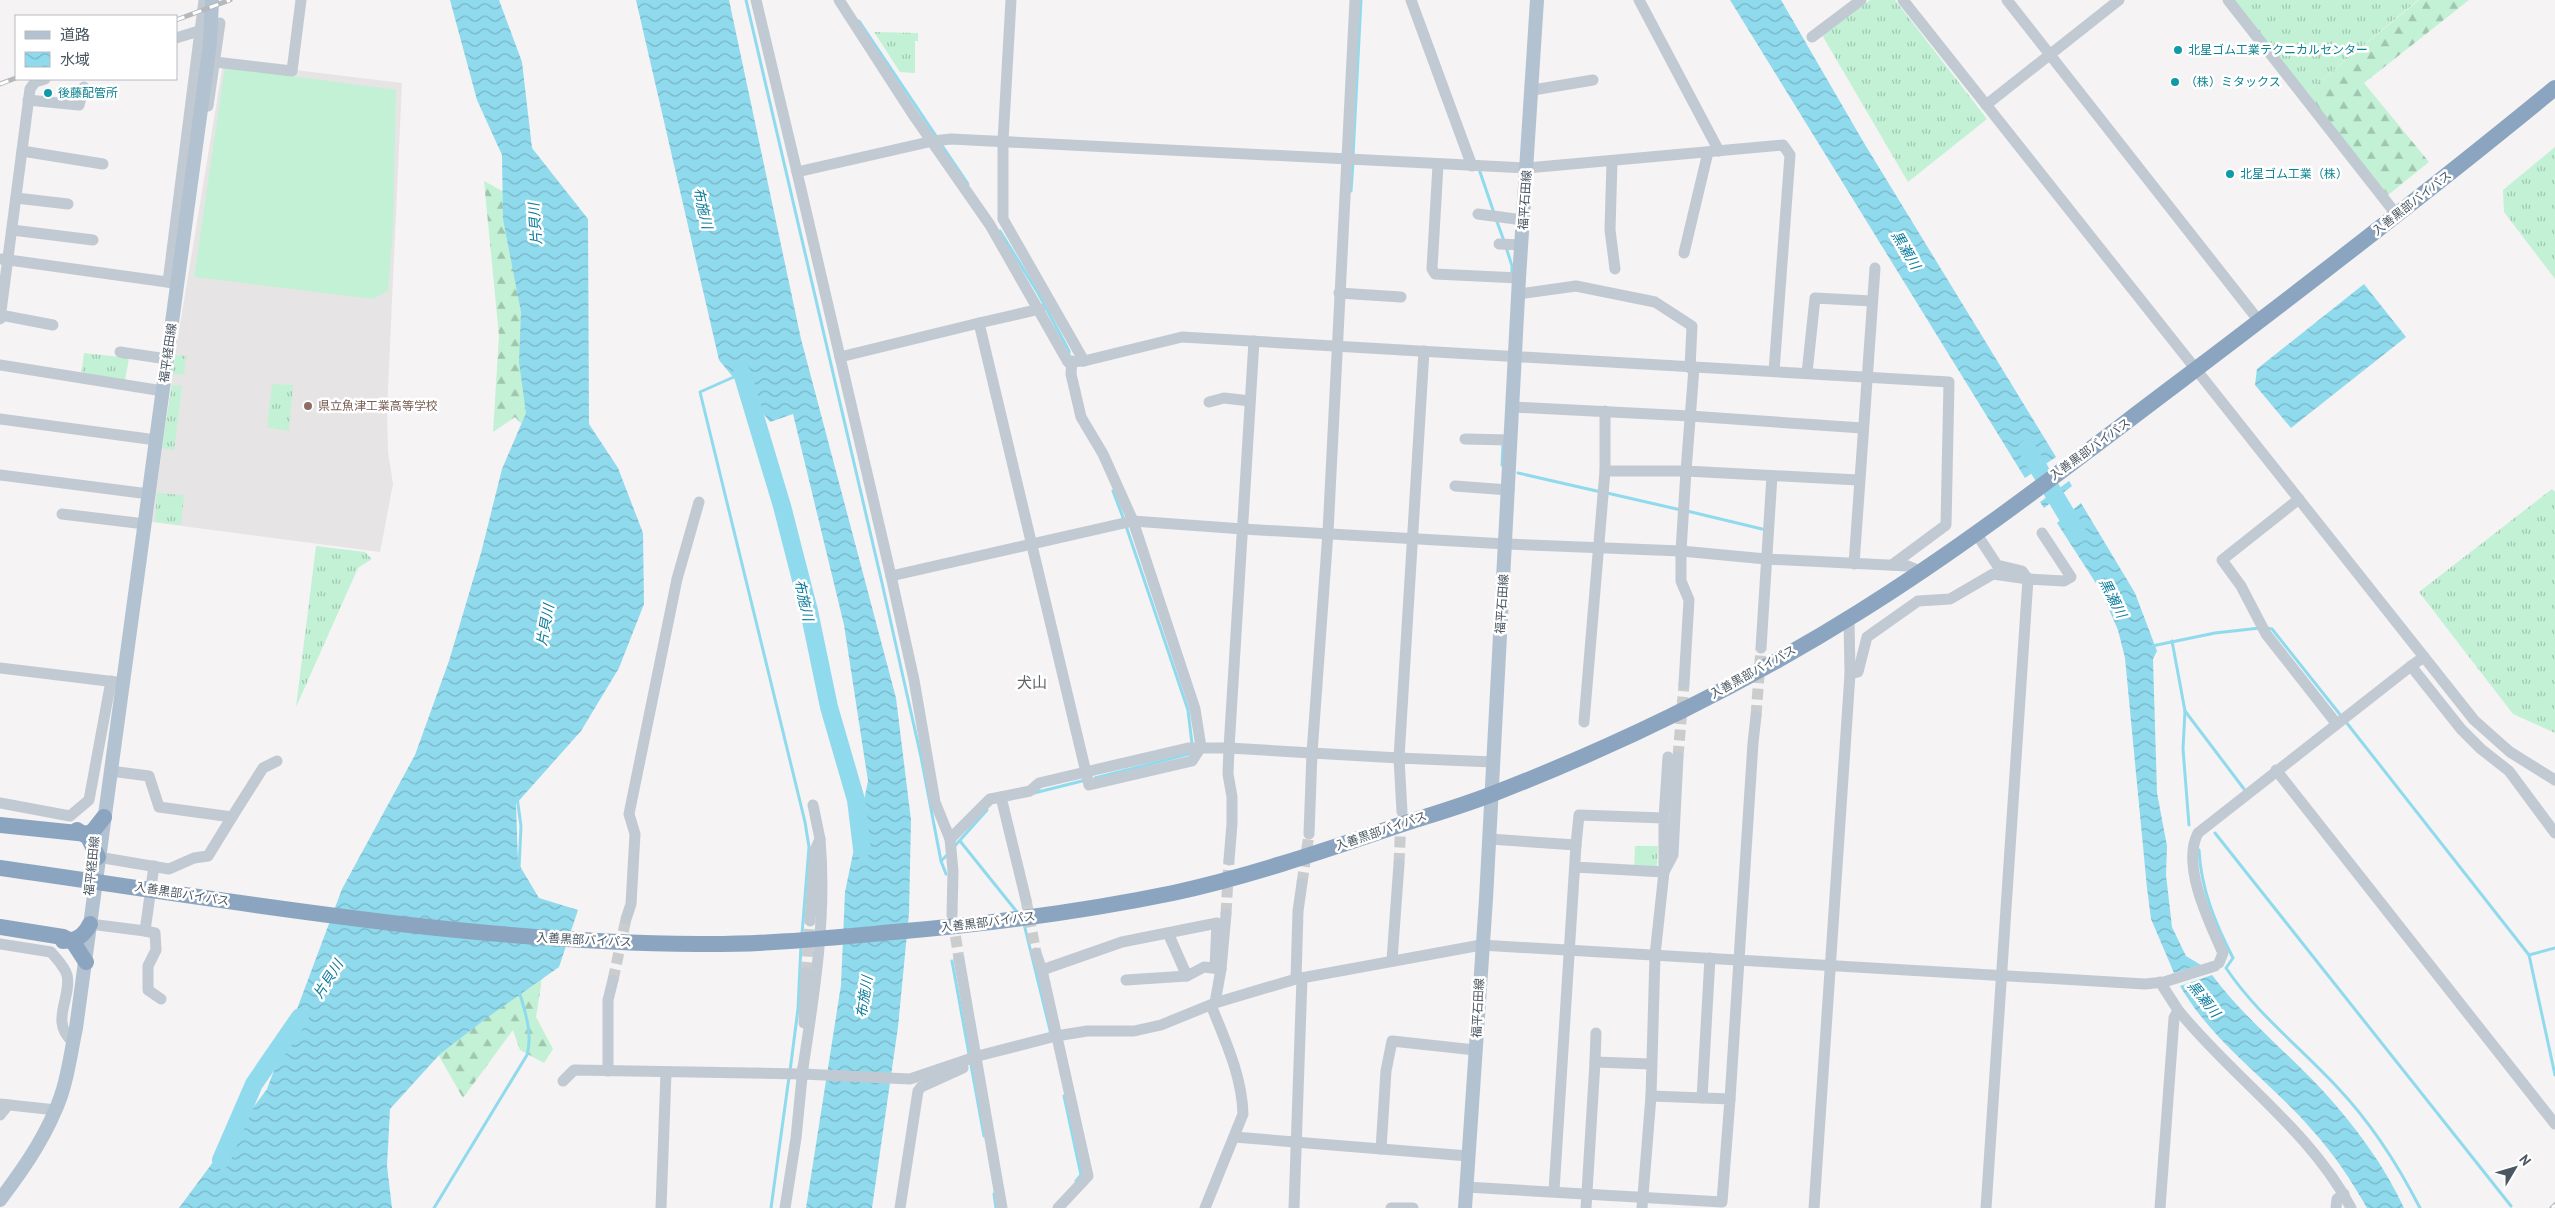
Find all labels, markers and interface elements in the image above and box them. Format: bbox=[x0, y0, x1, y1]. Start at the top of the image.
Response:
legend bbox=[15, 15, 178, 80]
text: 道路 bbox=[60, 25, 90, 44]
place label: 北星ゴム工業テクニカルセンター bbox=[2188, 42, 2368, 57]
marker: 北星ゴム工業テクニカルセンター bbox=[2172, 44, 2184, 56]
text: 水域 bbox=[60, 50, 90, 69]
place label: （株）ミタックス bbox=[2185, 74, 2281, 89]
marker: （株）ミタックス bbox=[2169, 76, 2181, 88]
place label: 後藤配管所 bbox=[58, 85, 118, 100]
marker: 後藤配管所 bbox=[42, 87, 54, 99]
place label: 北星ゴム工業（株） bbox=[2240, 166, 2348, 181]
street label: 入善黒部バイパス bbox=[2369, 167, 2454, 238]
marker: 北星ゴム工業（株） bbox=[2224, 168, 2236, 180]
street label: 福平石田線 bbox=[1515, 170, 1534, 230]
water label: 布施川 bbox=[690, 186, 717, 232]
water label: 片貝川 bbox=[524, 200, 545, 246]
water label: 黒瀬川 bbox=[1887, 227, 1926, 274]
street label: 福平経田線 bbox=[156, 322, 179, 384]
place label: 県立魚津工業高等学校 bbox=[318, 398, 438, 413]
marker: 県立魚津工業高等学校 bbox=[302, 400, 314, 412]
street label: 入善黒部バイパス bbox=[2047, 414, 2133, 483]
street label: 福平石田線 bbox=[1492, 574, 1511, 634]
water label: 黒瀬川 bbox=[2095, 575, 2131, 623]
water label: 布施川 bbox=[791, 578, 818, 624]
water label: 片貝川 bbox=[532, 601, 558, 647]
street label: 入善黒部バイパス bbox=[1707, 642, 1798, 701]
district label: 犬山 bbox=[1017, 673, 1047, 692]
street label: 入善黒部バイパス bbox=[1333, 808, 1429, 853]
street label: 福平経田線 bbox=[81, 835, 102, 897]
street label: 入善黒部バイパス bbox=[134, 879, 231, 908]
street label: 入善黒部バイパス bbox=[939, 908, 1036, 935]
street label: 入善黒部バイパス bbox=[536, 930, 632, 949]
water label: 片貝川 bbox=[309, 955, 348, 1002]
water label: 布施川 bbox=[852, 973, 876, 1019]
water label: 黒瀬川 bbox=[2184, 977, 2225, 1023]
street label: 福平石田線 bbox=[1468, 978, 1487, 1038]
north arrow bbox=[2490, 1143, 2540, 1193]
text: N bbox=[2515, 1151, 2535, 1169]

